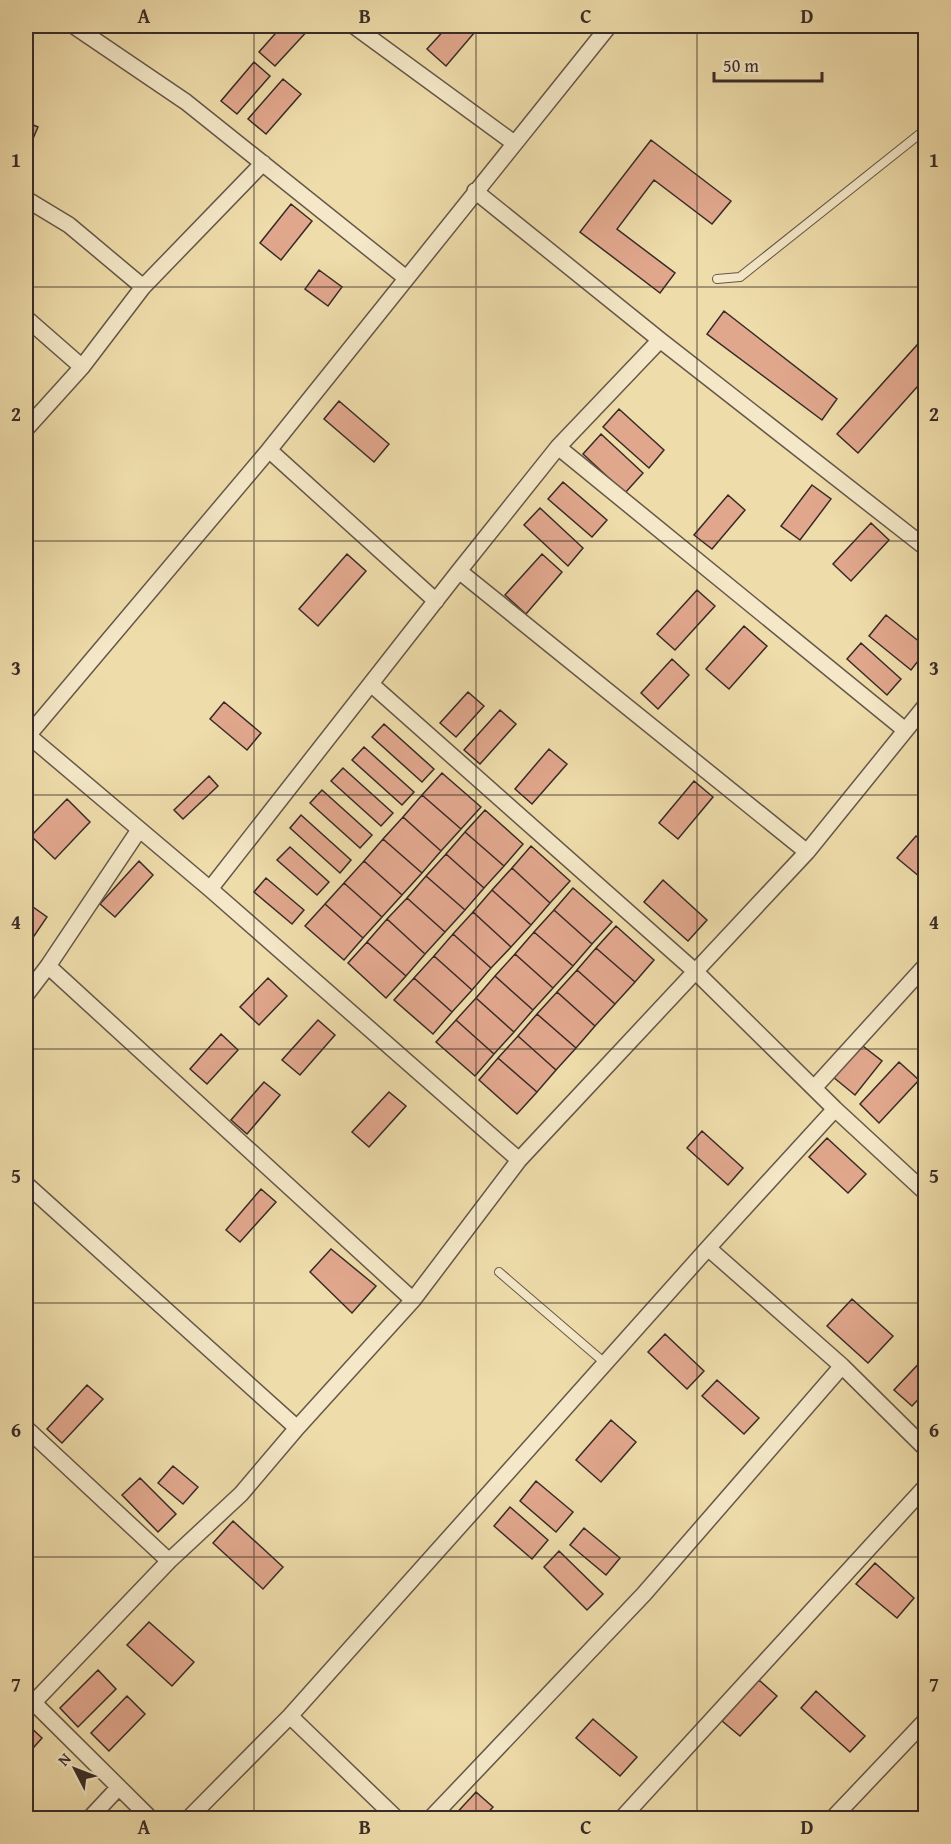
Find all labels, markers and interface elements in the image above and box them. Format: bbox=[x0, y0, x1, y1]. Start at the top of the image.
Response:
text: A bbox=[138, 1, 151, 30]
text: B bbox=[359, 1, 371, 30]
text: C bbox=[580, 1, 592, 30]
text: D bbox=[800, 1, 814, 30]
scale bar bbox=[714, 45, 822, 83]
text: 50 m bbox=[723, 52, 759, 79]
text: 1 bbox=[11, 145, 21, 174]
text: 1 bbox=[929, 145, 939, 174]
text: 2 bbox=[11, 399, 21, 428]
text: 2 bbox=[929, 399, 939, 428]
text: 3 bbox=[11, 653, 21, 682]
text: 3 bbox=[929, 653, 939, 682]
text: 4 bbox=[11, 907, 21, 936]
text: 4 bbox=[929, 907, 939, 936]
text: 5 bbox=[11, 1161, 21, 1190]
text: 5 bbox=[929, 1161, 939, 1190]
text: 6 bbox=[11, 1415, 21, 1444]
text: 6 bbox=[929, 1415, 939, 1444]
text: 7 bbox=[11, 1669, 21, 1698]
text: 7 bbox=[929, 1669, 939, 1698]
north arrow bbox=[45, 1739, 105, 1799]
text: N bbox=[51, 1747, 77, 1771]
text: A bbox=[138, 1812, 151, 1841]
text: B bbox=[359, 1812, 371, 1841]
text: C bbox=[580, 1812, 592, 1841]
text: D bbox=[800, 1812, 814, 1841]

